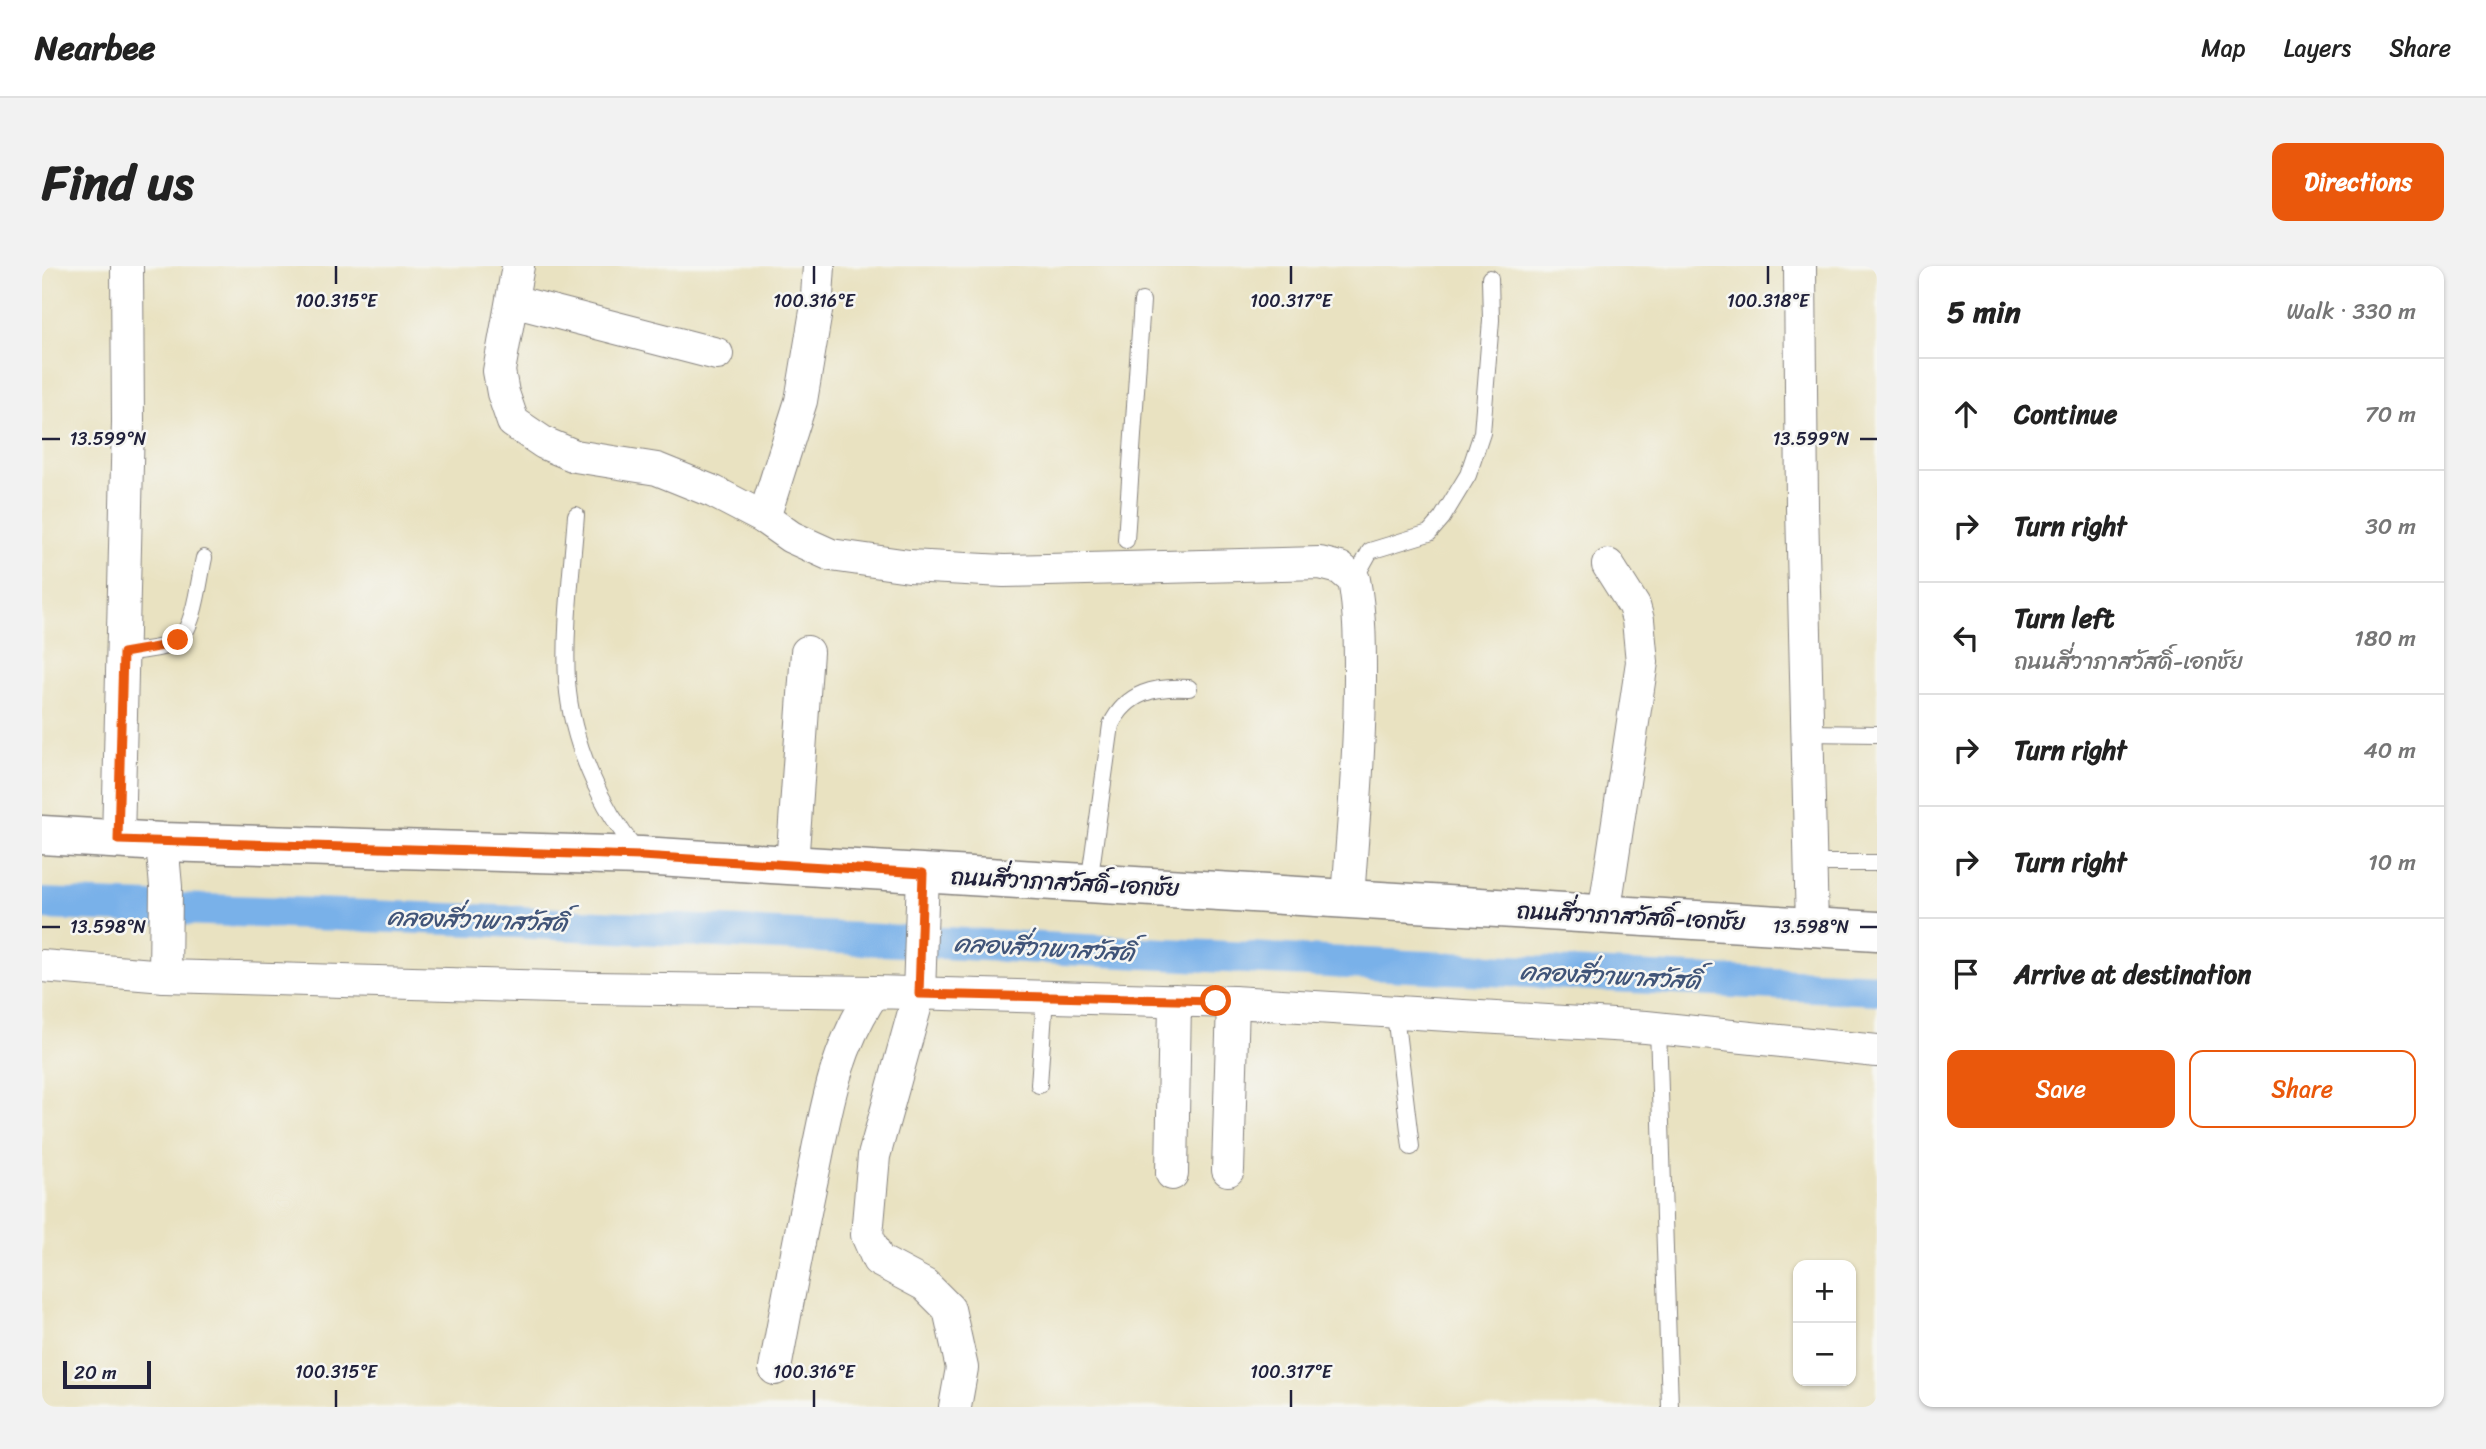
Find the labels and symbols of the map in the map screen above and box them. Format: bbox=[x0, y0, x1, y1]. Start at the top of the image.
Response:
text: 100.315°E bbox=[295, 285, 378, 317]
text: 100.316°E bbox=[773, 285, 856, 317]
text: 100.317°E bbox=[1250, 285, 1333, 317]
text: 100.318°E bbox=[1727, 285, 1810, 317]
text: 13.599°N bbox=[70, 423, 147, 455]
text: 13.599°N bbox=[1773, 423, 1850, 455]
route end bbox=[162, 624, 193, 655]
street label: ถนนสี่วาภาสวัสดิ์-เอกชัย bbox=[950, 856, 1181, 909]
street label: ถนนสี่วาภาสวัสดิ์-เอกชัย bbox=[1516, 890, 1747, 943]
water label: คลองสี่วาพาสวัสดิ์ bbox=[386, 896, 580, 945]
text: 13.598°N bbox=[70, 911, 147, 943]
text: 13.598°N bbox=[1773, 911, 1850, 943]
water label: คลองสี่วาพาสวัสดิ์ bbox=[953, 922, 1147, 974]
water label: คลองสี่วาพาสวัสดิ์ bbox=[1519, 950, 1713, 1002]
route start bbox=[1200, 985, 1231, 1016]
text: 100.315°E bbox=[295, 1356, 378, 1388]
text: 100.316°E bbox=[773, 1356, 856, 1388]
text: 100.317°E bbox=[1250, 1356, 1333, 1388]
scale bar bbox=[63, 1358, 150, 1390]

